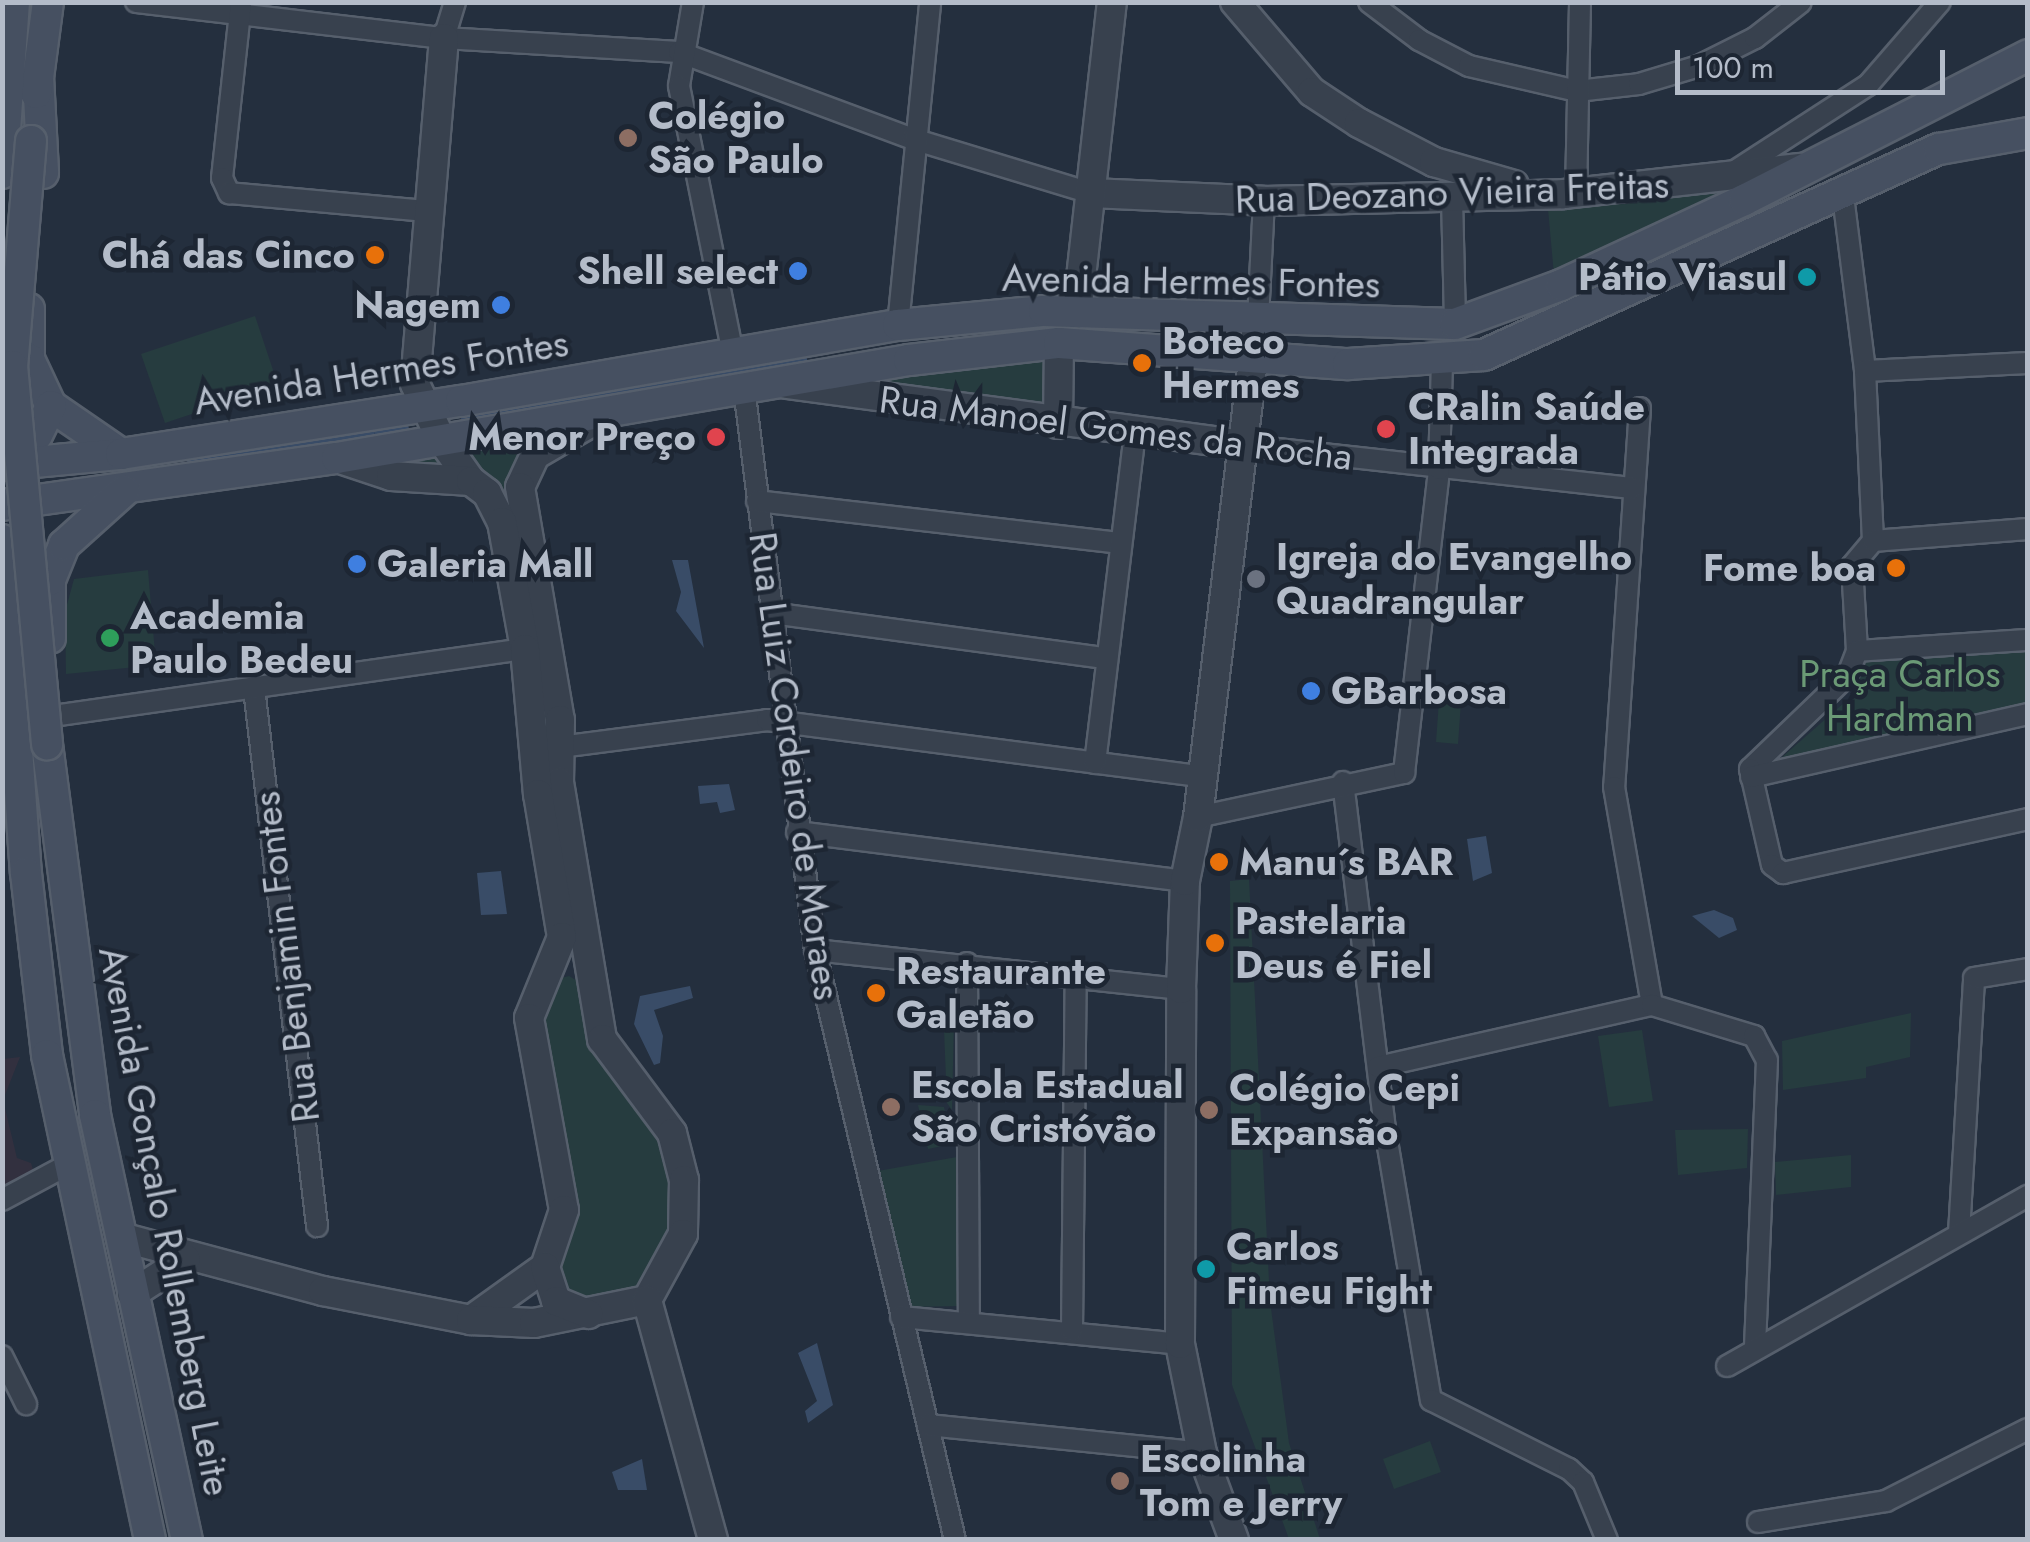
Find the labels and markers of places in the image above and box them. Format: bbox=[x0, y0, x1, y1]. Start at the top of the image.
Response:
place label: Colégio São Paulo bbox=[648, 93, 824, 182]
marker: Colégio São Paulo bbox=[617, 127, 639, 149]
place label: Chá das Cinco bbox=[102, 232, 355, 278]
marker: Chá das Cinco bbox=[364, 244, 386, 266]
place label: Shell select bbox=[577, 248, 778, 294]
place label: Pátio Viasul bbox=[1578, 254, 1787, 300]
marker: Shell select bbox=[787, 260, 809, 282]
marker: Pátio Viasul bbox=[1796, 266, 1818, 288]
place label: Nagem bbox=[354, 282, 481, 328]
marker: Nagem bbox=[490, 294, 512, 316]
place label: Boteco Hermes bbox=[1162, 318, 1300, 408]
marker: Boteco Hermes bbox=[1131, 352, 1153, 374]
place label: CRalin Saúde Integrada bbox=[1408, 384, 1645, 474]
place label: Menor Preço bbox=[468, 414, 696, 460]
marker: CRalin Saúde Integrada bbox=[1373, 416, 1399, 442]
marker: Menor Preço bbox=[705, 426, 727, 448]
place label: Igreja do Evangelho Quadrangular bbox=[1276, 534, 1632, 624]
place label: Galeria Mall bbox=[377, 541, 593, 587]
place label: Fome boa bbox=[1703, 545, 1876, 591]
marker: Galeria Mall bbox=[346, 553, 368, 575]
marker: Fome boa bbox=[1885, 557, 1907, 579]
marker: Igreja do Evangelho Quadrangular bbox=[1245, 568, 1267, 590]
place label: Academia Paulo Bedeu bbox=[130, 593, 353, 682]
marker: Academia Paulo Bedeu bbox=[99, 627, 121, 649]
place label: GBarbosa bbox=[1331, 668, 1507, 714]
marker: GBarbosa bbox=[1300, 680, 1322, 702]
place label: Manu´s BAR bbox=[1239, 839, 1453, 885]
marker: Manu´s BAR bbox=[1208, 851, 1230, 873]
place label: Pastelaria Deus é Fiel bbox=[1235, 898, 1432, 988]
marker: Pastelaria Deus é Fiel bbox=[1204, 932, 1226, 954]
place label: Restaurante Galetão bbox=[896, 948, 1106, 1038]
marker: Restaurante Galetão bbox=[865, 982, 887, 1004]
place label: Escola Estadual São Cristóvão bbox=[911, 1062, 1183, 1152]
place label: Colégio Cepi Expansão bbox=[1229, 1065, 1460, 1154]
marker: Escola Estadual São Cristóvão bbox=[880, 1096, 902, 1118]
marker: Colégio Cepi Expansão bbox=[1198, 1099, 1220, 1121]
place label: Carlos Fimeu Fight bbox=[1226, 1224, 1432, 1314]
marker: Carlos Fimeu Fight bbox=[1195, 1258, 1217, 1280]
place label: Escolinha Tom e Jerry bbox=[1140, 1436, 1342, 1526]
marker: Escolinha Tom e Jerry bbox=[1109, 1470, 1131, 1492]

